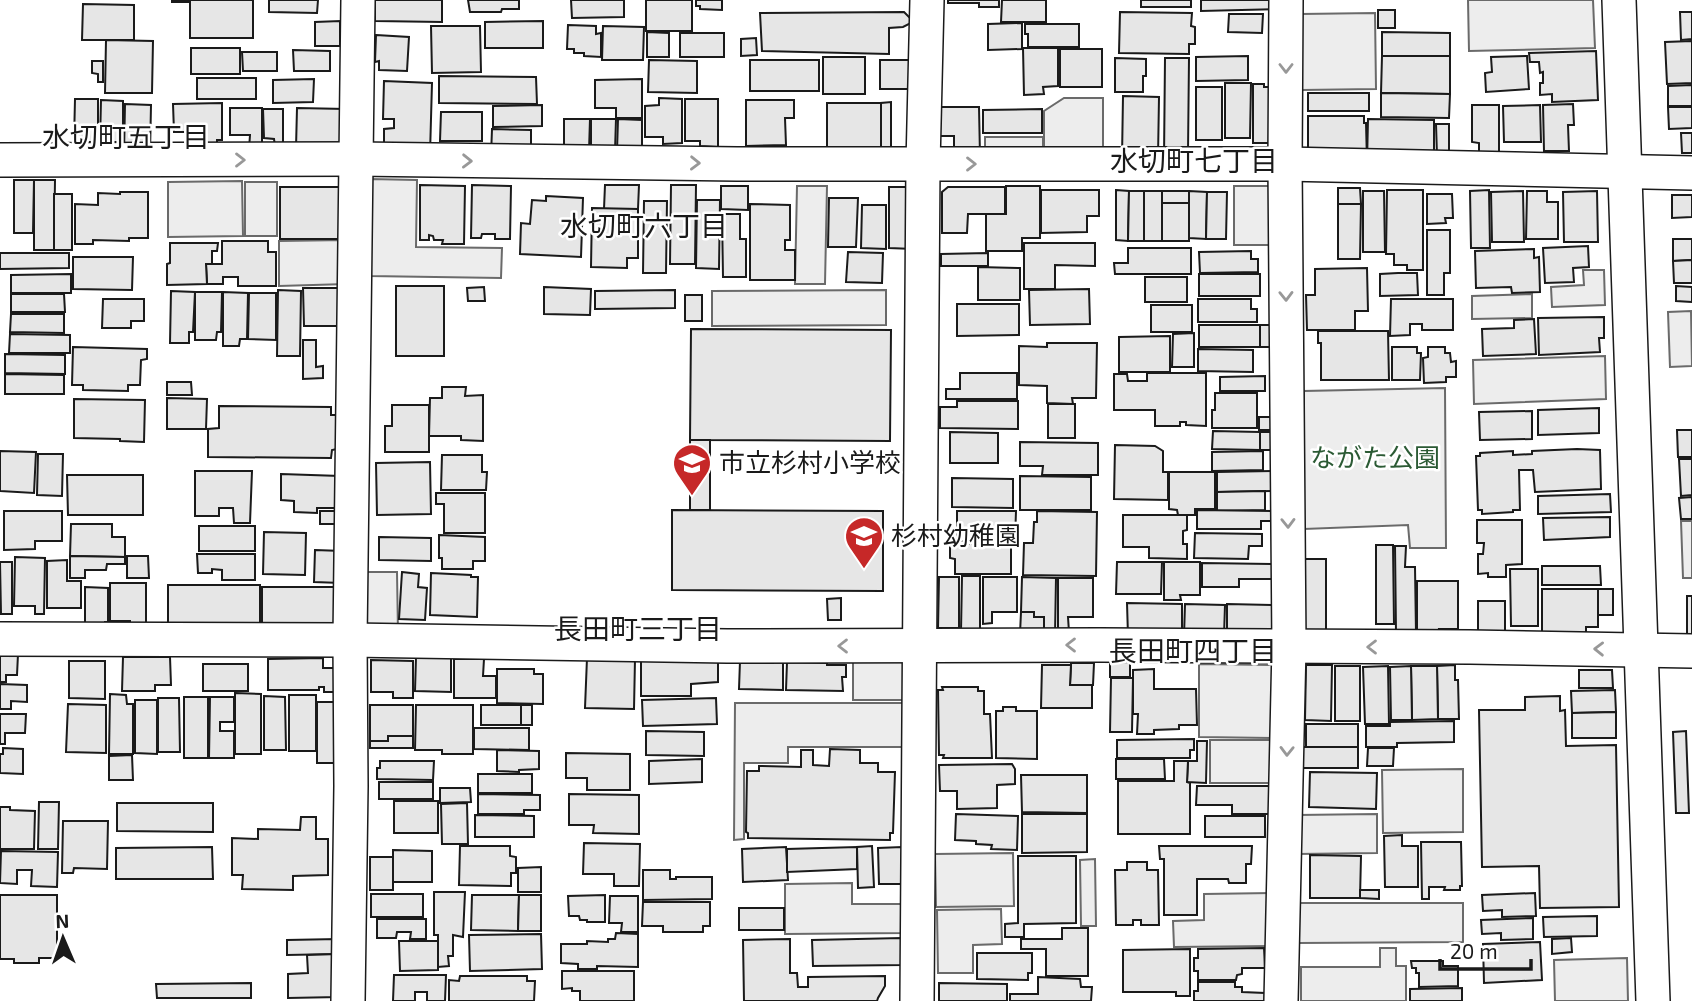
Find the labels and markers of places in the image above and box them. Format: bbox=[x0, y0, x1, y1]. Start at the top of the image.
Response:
school or university icon: 市立杉村小学校 bbox=[671, 442, 713, 497]
place label: 市立杉村小学校 bbox=[719, 446, 901, 477]
school or university icon: 杉村幼稚園 bbox=[843, 515, 885, 570]
place label: 杉村幼稚園 bbox=[891, 519, 1021, 550]

